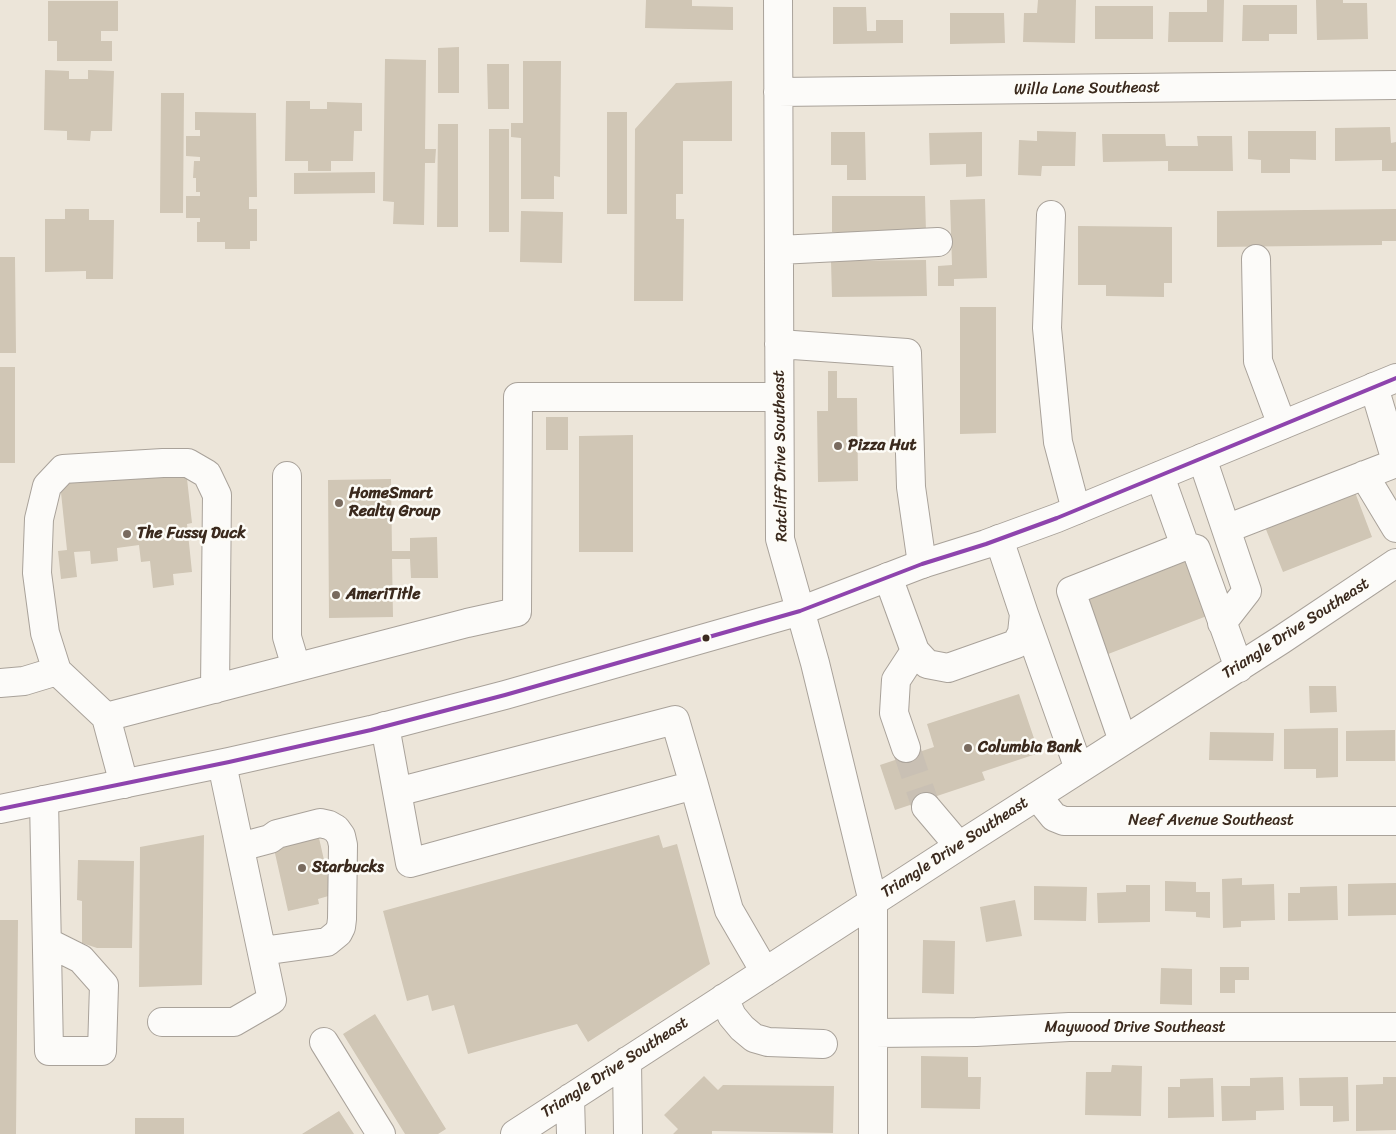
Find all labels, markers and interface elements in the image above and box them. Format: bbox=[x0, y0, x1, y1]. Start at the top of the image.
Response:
street label: Willa Lane Southeast bbox=[1014, 78, 1160, 100]
street label: Ratcliff Drive Southeast bbox=[770, 370, 792, 542]
place label: Pizza Hut bbox=[848, 436, 916, 456]
marker: Pizza Hut bbox=[832, 440, 844, 452]
place label: HomeSmart Realty Group bbox=[349, 484, 441, 522]
marker: HomeSmart Realty Group bbox=[333, 497, 345, 509]
place label: The Fussy Duck bbox=[137, 524, 246, 544]
marker: The Fussy Duck bbox=[121, 528, 133, 540]
street label: Triangle Drive Southeast bbox=[1219, 574, 1373, 684]
place label: AmeriTitle bbox=[346, 585, 421, 605]
marker: AmeriTitle bbox=[330, 589, 342, 601]
unlabelled marker bbox=[701, 633, 711, 643]
place label: Columbia Bank bbox=[978, 738, 1082, 758]
marker: Columbia Bank bbox=[962, 742, 974, 754]
street label: Triangle Drive Southeast bbox=[878, 793, 1032, 903]
street label: Neef Avenue Southeast bbox=[1128, 811, 1294, 831]
place label: Starbucks bbox=[312, 858, 384, 878]
marker: Starbucks bbox=[296, 862, 308, 874]
street label: Triangle Drive Southeast bbox=[538, 1013, 692, 1123]
street label: Maywood Drive Southeast bbox=[1045, 1018, 1225, 1038]

